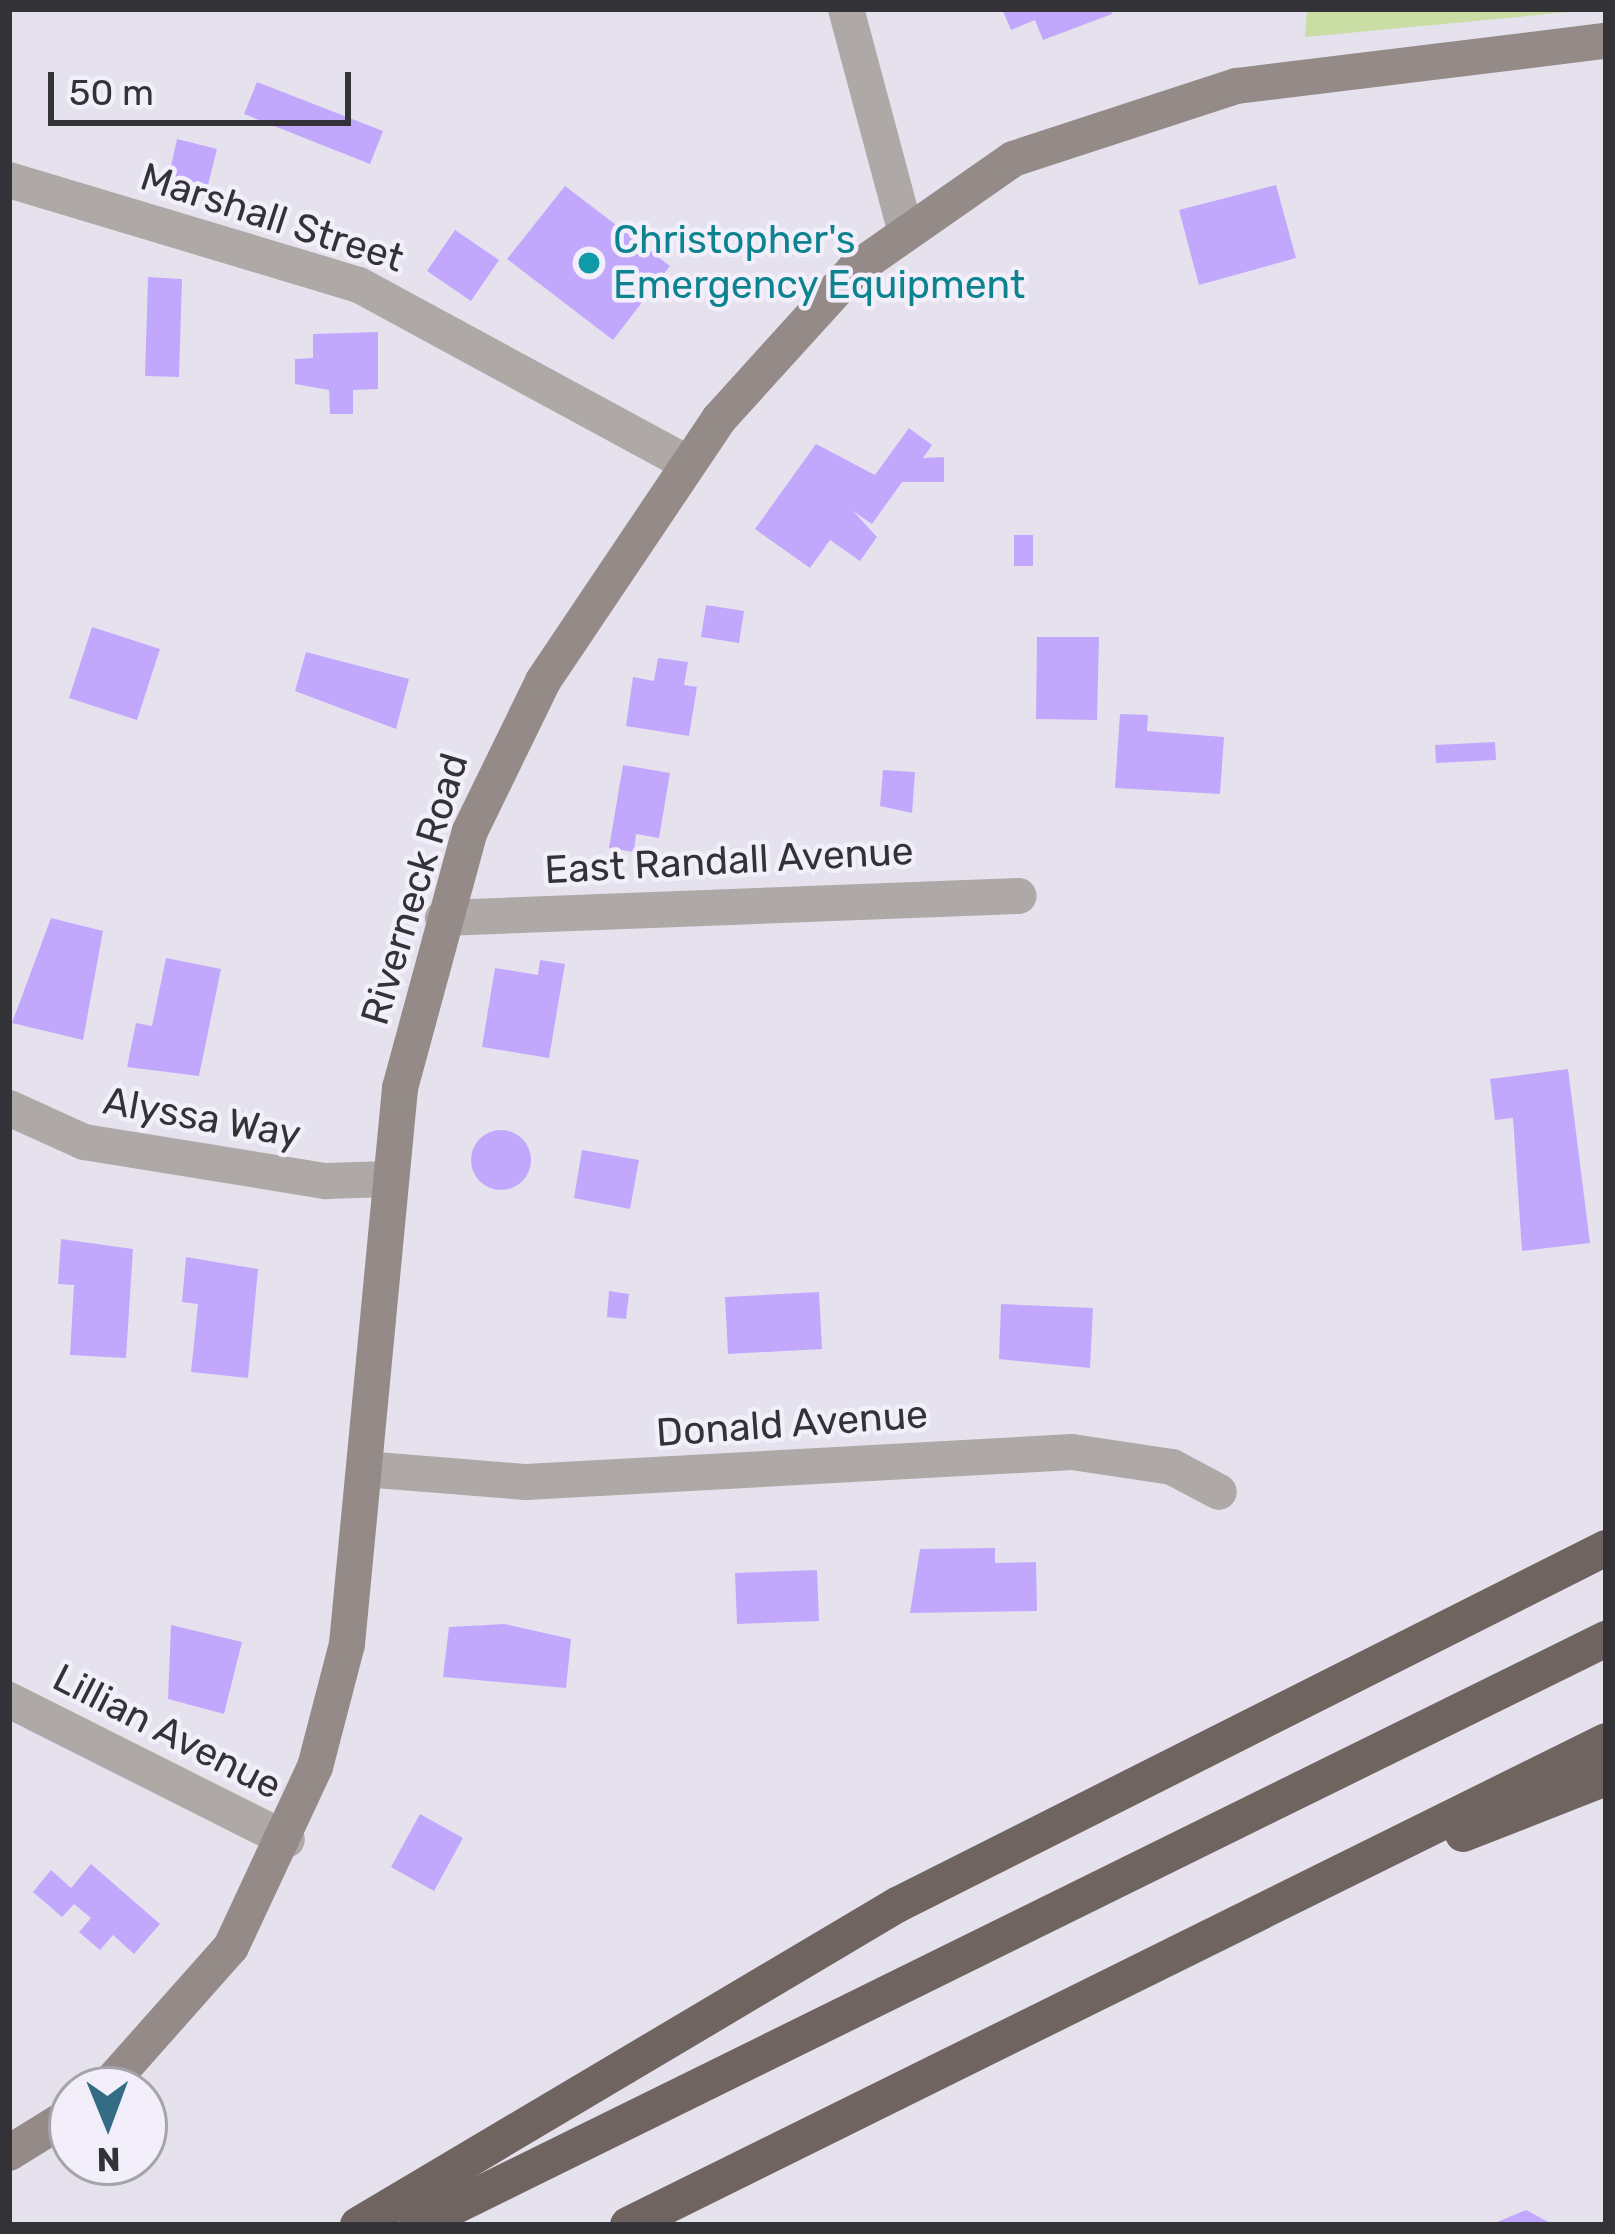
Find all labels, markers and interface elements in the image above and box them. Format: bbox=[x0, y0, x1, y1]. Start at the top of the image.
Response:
scale bar bbox=[54, 48, 357, 122]
text: 50 m bbox=[69, 71, 154, 114]
street label: Marshall Street bbox=[135, 153, 409, 283]
place label: Christopher's Emergency Equipment bbox=[613, 218, 1026, 309]
marker: Christopher's Emergency Equipment bbox=[576, 250, 602, 276]
street label: Riverneck Road bbox=[351, 747, 479, 1031]
street label: East Randall Avenue bbox=[543, 828, 915, 894]
street label: Alyssa Way bbox=[99, 1078, 305, 1158]
street label: Donald Avenue bbox=[654, 1391, 930, 1457]
street label: Lillian Avenue bbox=[45, 1654, 289, 1810]
north arrow bbox=[48, 2066, 168, 2186]
text: N bbox=[96, 2140, 121, 2179]

